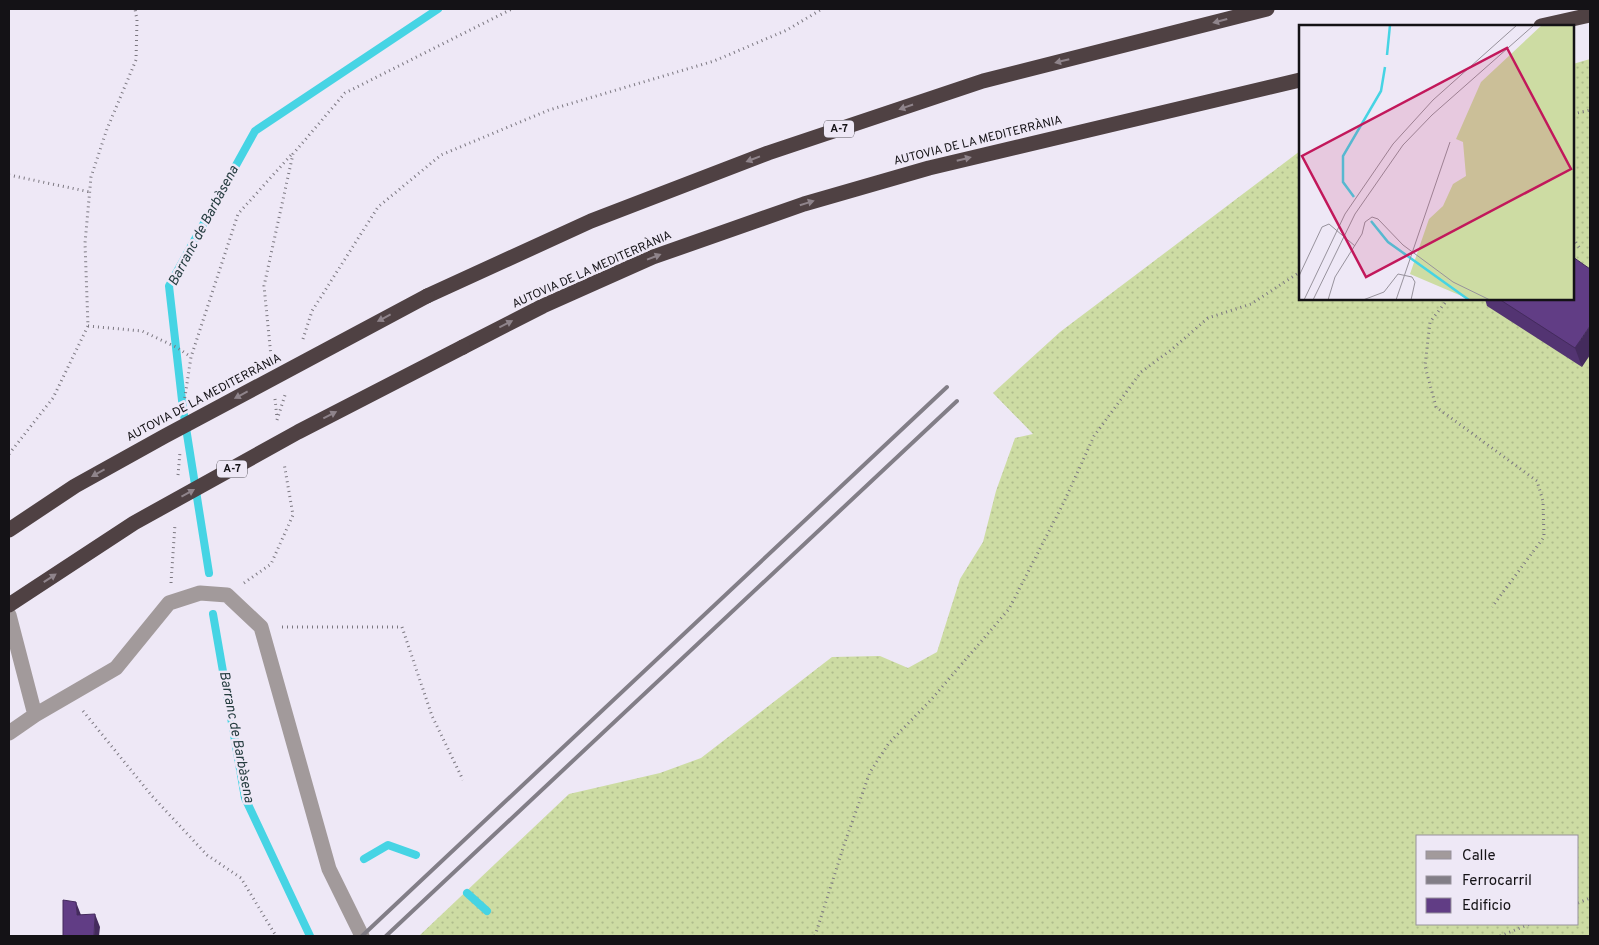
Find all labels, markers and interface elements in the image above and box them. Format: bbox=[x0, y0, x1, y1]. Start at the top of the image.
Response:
one-way arrow bbox=[1212, 17, 1227, 25]
inset map bbox=[1299, 25, 1574, 300]
one-way arrow bbox=[1055, 57, 1070, 65]
one-way arrow bbox=[899, 104, 914, 111]
street label: AUTOVIA DE LA MEDITERRÀNIA bbox=[892, 112, 1064, 170]
road number: A-7 bbox=[824, 120, 854, 138]
one-way arrow bbox=[956, 155, 971, 163]
one-way arrow bbox=[745, 156, 760, 163]
water label: Barranc de Barbàsena bbox=[165, 162, 243, 289]
one-way arrow bbox=[800, 198, 815, 206]
street label: AUTOVIA DE LA MEDITERRÀNIA bbox=[510, 227, 674, 313]
one-way arrow bbox=[647, 252, 661, 260]
one-way arrow bbox=[377, 314, 391, 322]
one-way arrow bbox=[499, 320, 514, 328]
street label: AUTOVIA DE LA MEDITERRÀNIA bbox=[124, 350, 284, 446]
one-way arrow bbox=[234, 391, 248, 399]
one-way arrow bbox=[323, 411, 338, 419]
road number: A-7 bbox=[217, 460, 247, 478]
one-way arrow bbox=[91, 469, 106, 477]
one-way arrow bbox=[181, 489, 195, 497]
one-way arrow bbox=[43, 573, 56, 583]
water label: Barranc de Barbàsena bbox=[215, 670, 257, 805]
legend bbox=[1416, 835, 1579, 925]
text: Calle bbox=[1462, 847, 1496, 866]
text: Ferrocarril bbox=[1462, 872, 1532, 891]
text: Edificio bbox=[1462, 897, 1511, 916]

